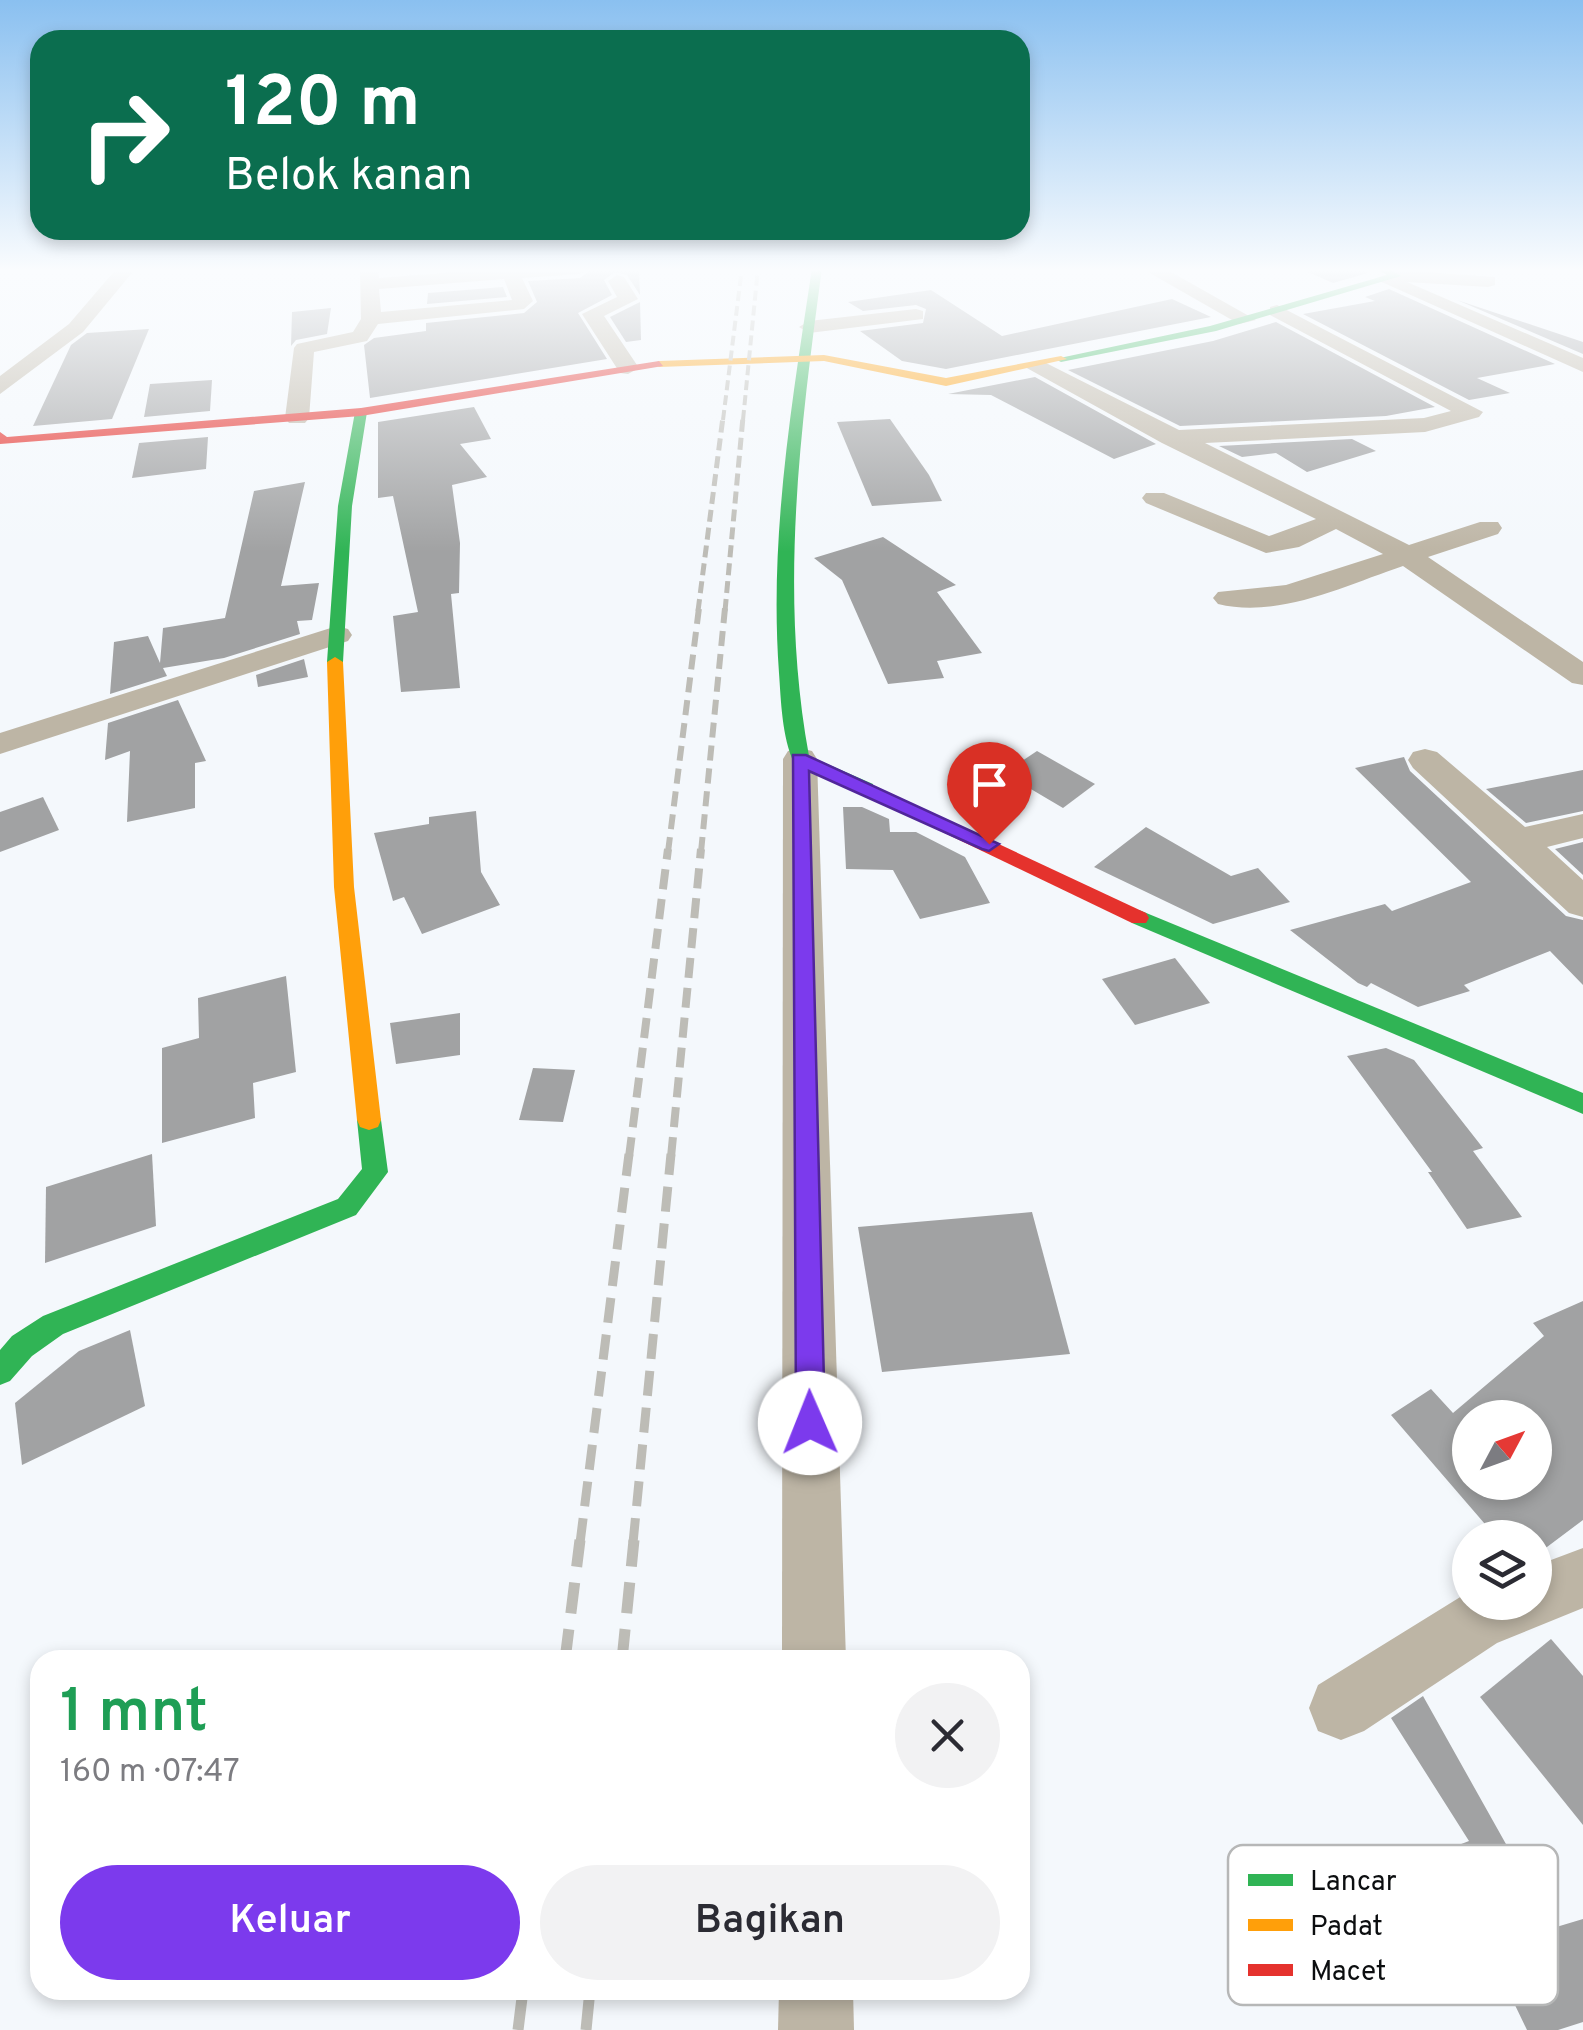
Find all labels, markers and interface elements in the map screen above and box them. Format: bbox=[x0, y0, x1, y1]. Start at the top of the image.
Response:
text: 120 m bbox=[225, 62, 421, 151]
icon: right bbox=[60, 70, 190, 200]
text: Belok kanan bbox=[225, 149, 473, 206]
pin bbox=[947, 742, 1032, 845]
icon: arrive bbox=[962, 757, 1017, 812]
position arrow bbox=[758, 1371, 862, 1475]
north arrow bbox=[1452, 1400, 1552, 1500]
map controls bbox=[1452, 1400, 1552, 1620]
button: layers bbox=[1452, 1520, 1552, 1620]
text: 1 mnt bbox=[60, 1677, 208, 1753]
button: close bbox=[895, 1683, 1000, 1788]
text: 160 m · 07:47 bbox=[60, 1753, 240, 1793]
legend bbox=[1228, 1845, 1558, 2005]
button: Keluar bbox=[60, 1865, 520, 1980]
button: Bagikan bbox=[540, 1865, 1000, 1980]
text: Lancar bbox=[1310, 1865, 1397, 1901]
text: Padat bbox=[1310, 1910, 1383, 1946]
text: Macet bbox=[1310, 1955, 1386, 1991]

